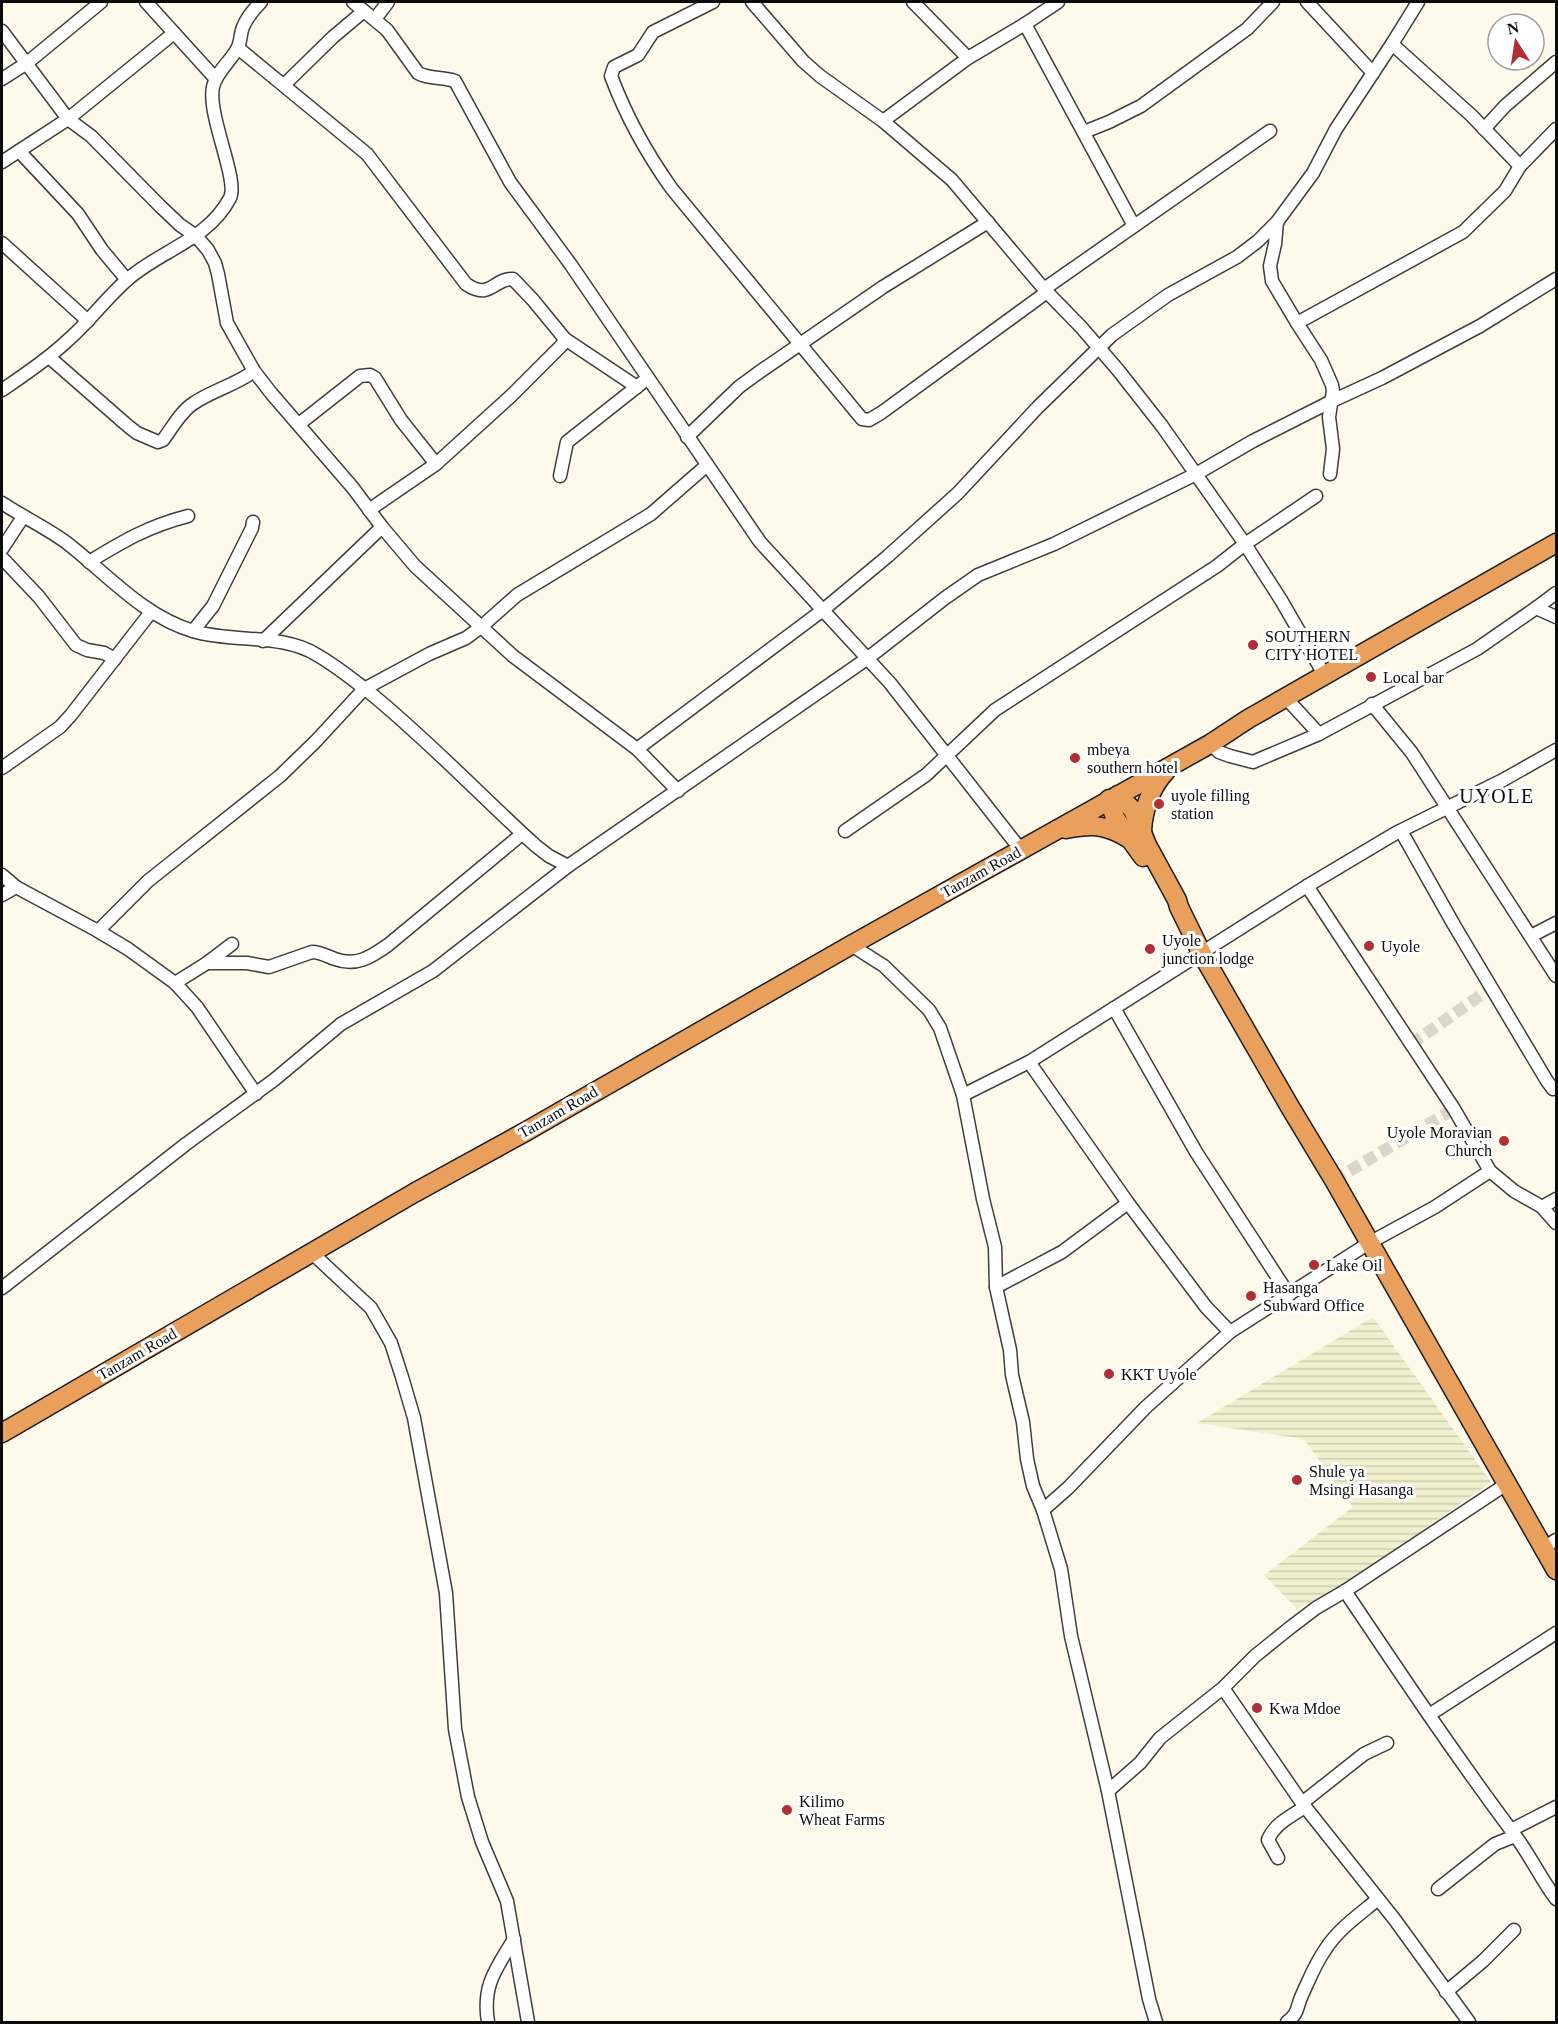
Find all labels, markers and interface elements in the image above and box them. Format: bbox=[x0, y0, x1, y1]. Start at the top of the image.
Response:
north arrow bbox=[1486, 12, 1546, 72]
text: N bbox=[1506, 18, 1521, 37]
place label: SOUTHERN CITY HOTEL bbox=[1265, 628, 1358, 663]
marker: SOUTHERN CITY HOTEL bbox=[1246, 638, 1260, 652]
place label: Local bar bbox=[1383, 669, 1445, 686]
marker: Local bar bbox=[1364, 670, 1378, 684]
place label: mbeya southern hotel bbox=[1087, 741, 1179, 776]
marker: mbeya southern hotel bbox=[1068, 751, 1082, 765]
district label: UYOLE bbox=[1459, 785, 1535, 807]
place label: uyole filling station bbox=[1171, 787, 1250, 822]
marker: uyole filling station bbox=[1152, 797, 1166, 811]
street label: Tanzam Road bbox=[938, 843, 1024, 901]
place label: Uyole junction lodge bbox=[1161, 932, 1254, 968]
place label: Uyole bbox=[1381, 938, 1420, 956]
marker: Uyole bbox=[1362, 939, 1376, 953]
marker: Uyole junction lodge bbox=[1143, 942, 1157, 956]
street label: Tanzam Road bbox=[516, 1083, 600, 1141]
place label: Uyole Moravian Church bbox=[1387, 1124, 1492, 1159]
marker: Uyole Moravian Church bbox=[1497, 1134, 1511, 1148]
place label: Lake Oil bbox=[1326, 1257, 1383, 1274]
marker: Lake Oil bbox=[1307, 1258, 1321, 1272]
place label: Hasanga Subward Office bbox=[1263, 1279, 1364, 1314]
marker: Hasanga Subward Office bbox=[1244, 1289, 1258, 1303]
street label: Tanzam Road bbox=[95, 1325, 179, 1383]
place label: KKT Uyole bbox=[1121, 1366, 1197, 1384]
marker: KKT Uyole bbox=[1102, 1367, 1116, 1381]
place label: Shule ya Msingi Hasanga bbox=[1309, 1463, 1413, 1499]
marker: Shule ya Msingi Hasanga bbox=[1290, 1473, 1304, 1487]
place label: Kwa Mdoe bbox=[1269, 1700, 1341, 1717]
marker: Kwa Mdoe bbox=[1250, 1701, 1264, 1715]
place label: Kilimo Wheat Farms bbox=[799, 1793, 885, 1828]
marker: Kilimo Wheat Farms bbox=[780, 1803, 794, 1817]

